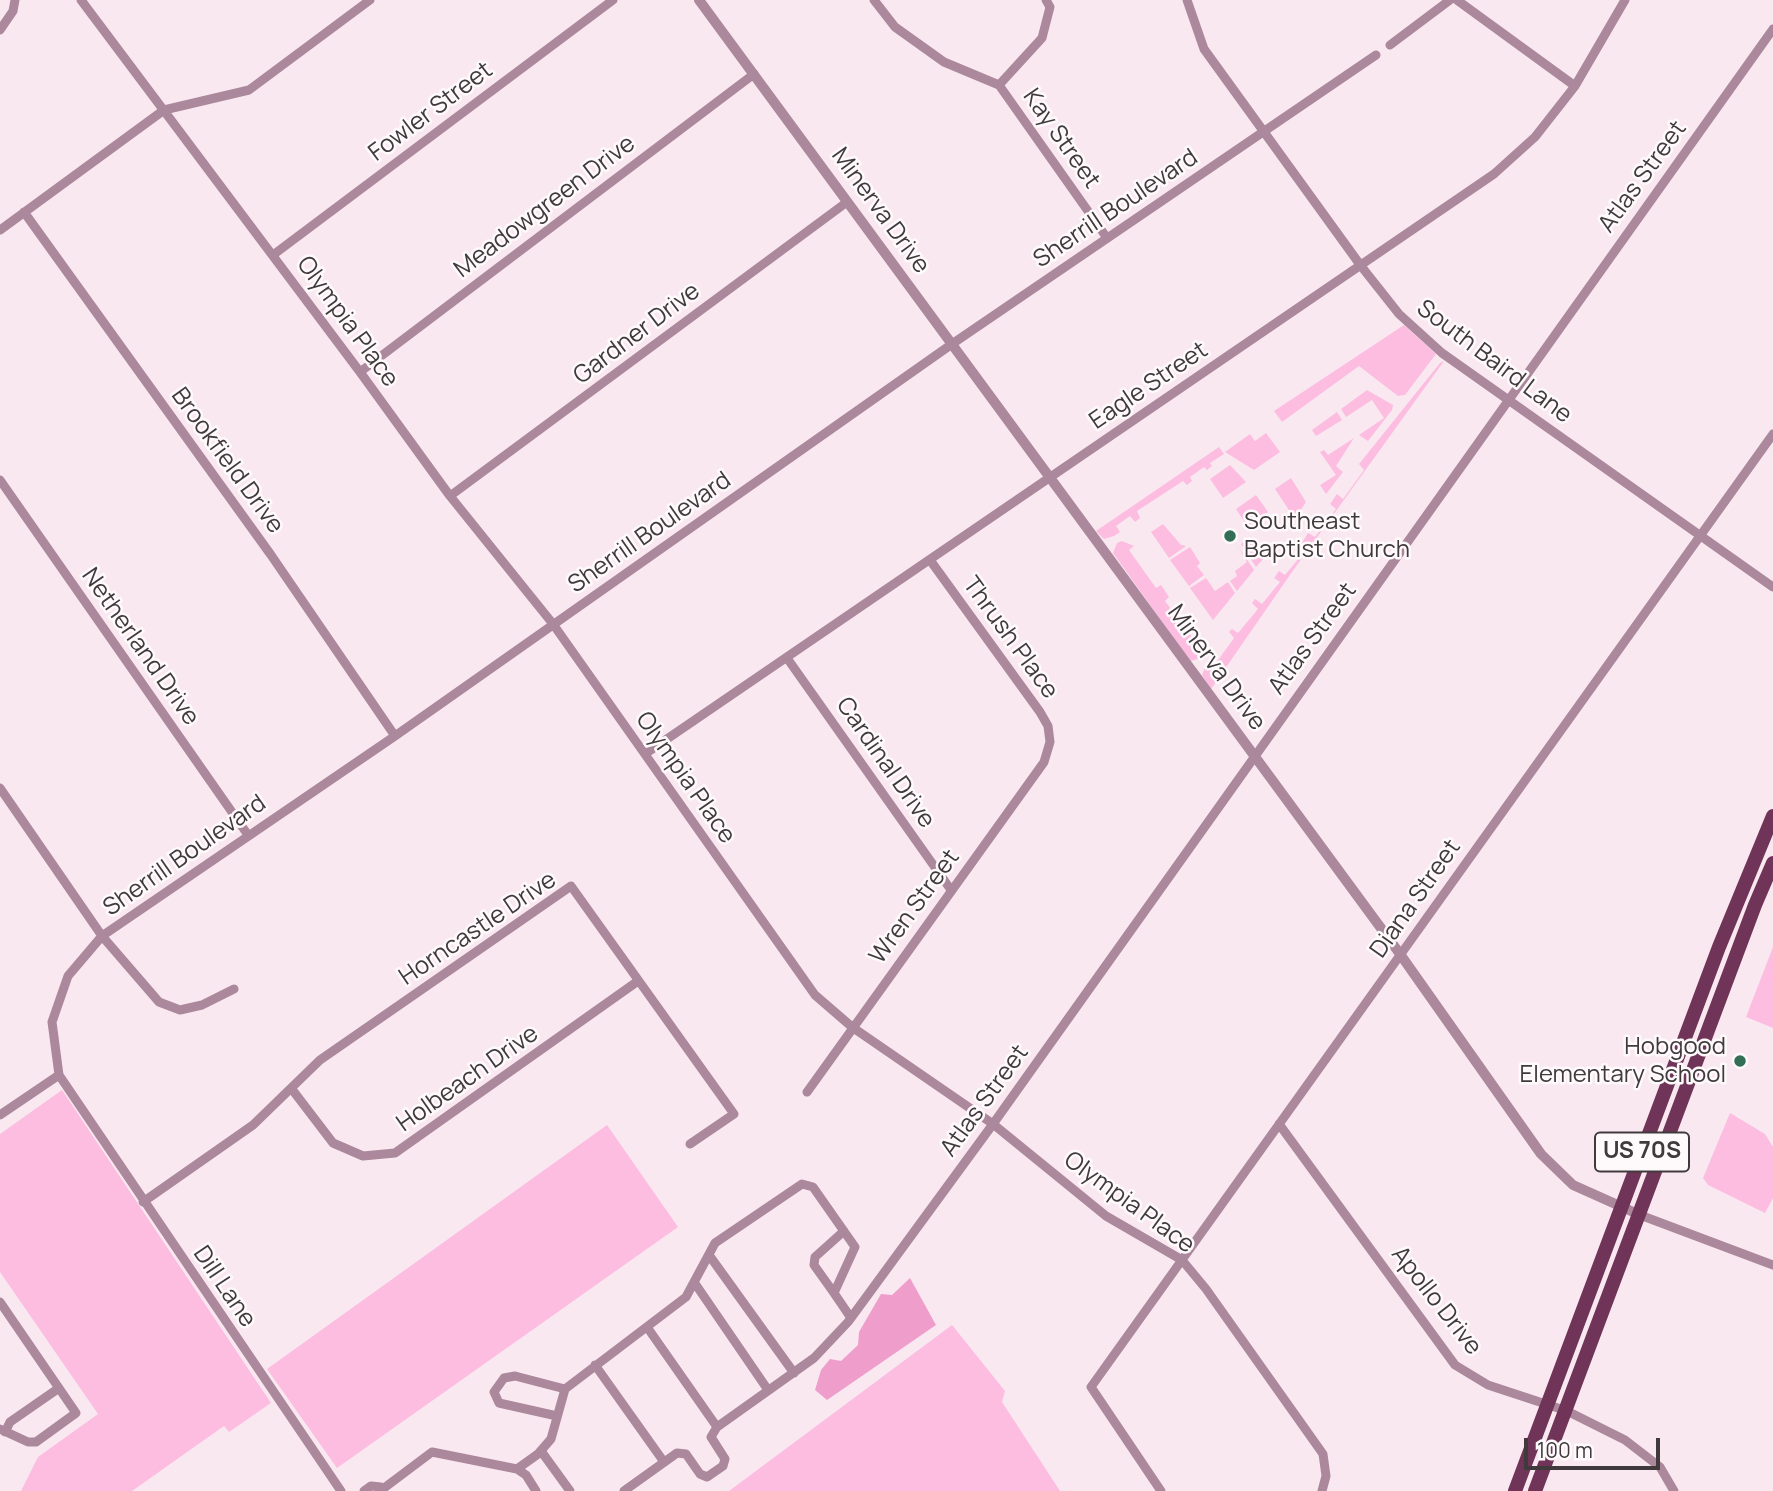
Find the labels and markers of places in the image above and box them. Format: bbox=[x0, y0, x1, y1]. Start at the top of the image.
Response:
place label: Southeast Baptist Church bbox=[1244, 508, 1410, 564]
marker: Southeast Baptist Church bbox=[1222, 528, 1238, 544]
place label: Hobgood Elementary School bbox=[1520, 1033, 1726, 1089]
marker: Hobgood Elementary School bbox=[1732, 1053, 1748, 1069]

